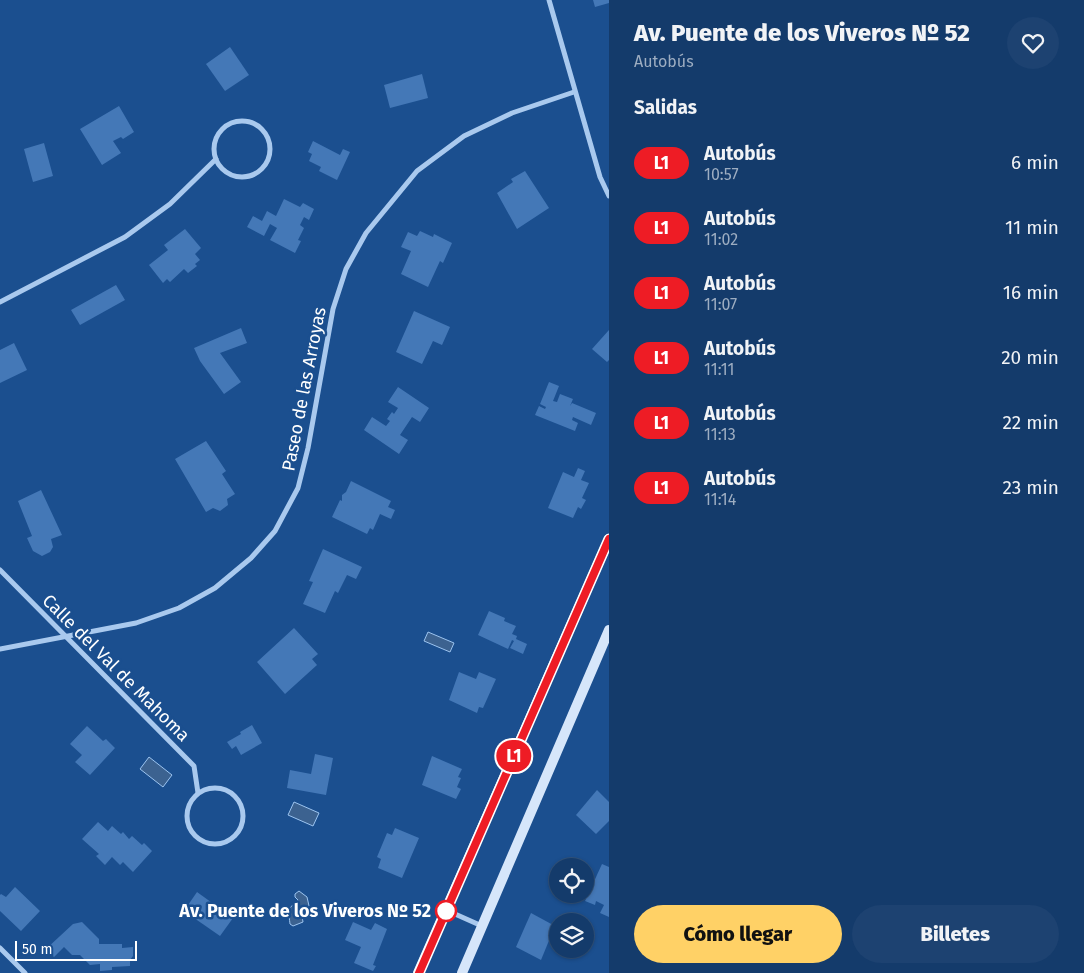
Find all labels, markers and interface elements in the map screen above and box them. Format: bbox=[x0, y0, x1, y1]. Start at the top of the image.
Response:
button: heart bbox=[1007, 17, 1059, 69]
text: Av. Puente de los Viveros Nº 52 bbox=[634, 19, 970, 47]
text: Autobús bbox=[634, 52, 694, 71]
text: Salidas bbox=[634, 96, 697, 119]
text: Autobús bbox=[704, 142, 776, 165]
text: 6 min bbox=[1011, 151, 1059, 174]
text: L1 bbox=[654, 152, 669, 174]
text: 10:57 bbox=[704, 165, 739, 184]
text: Autobús bbox=[704, 207, 776, 230]
text: 11 min bbox=[1005, 216, 1059, 239]
text: L1 bbox=[654, 217, 669, 239]
text: 11:02 bbox=[704, 230, 738, 249]
text: Autobús bbox=[704, 272, 776, 295]
text: 16 min bbox=[1003, 281, 1059, 304]
text: L1 bbox=[654, 282, 669, 304]
text: 11:07 bbox=[704, 295, 737, 314]
street label: Paseo de las Arroyas bbox=[277, 305, 331, 473]
text: Autobús bbox=[704, 337, 776, 360]
text: 20 min bbox=[1001, 346, 1059, 369]
text: L1 bbox=[654, 347, 669, 369]
text: 11:11 bbox=[704, 360, 734, 379]
text: Autobús bbox=[704, 402, 776, 425]
text: 22 min bbox=[1002, 411, 1059, 434]
text: L1 bbox=[654, 412, 669, 434]
text: 11:13 bbox=[704, 425, 736, 444]
text: Autobús bbox=[704, 467, 776, 490]
text: 23 min bbox=[1002, 476, 1059, 499]
text: L1 bbox=[654, 477, 669, 499]
text: 11:14 bbox=[704, 490, 736, 509]
street label: Calle del Val de Mahoma bbox=[38, 590, 194, 746]
line badge: L1 bbox=[492, 740, 536, 772]
text: L1 bbox=[506, 745, 522, 767]
map controls bbox=[549, 858, 594, 958]
button: locate bbox=[549, 858, 594, 903]
place label: Av. Puente de los Viveros Nº 52 bbox=[178, 900, 431, 922]
marker: Av. Puente de los Viveros Nº 52 bbox=[435, 900, 457, 922]
button: Cómo llegar bbox=[634, 905, 842, 963]
button: Billetes bbox=[852, 905, 1059, 963]
button: layers bbox=[549, 913, 594, 958]
scale bar bbox=[15, 938, 138, 961]
text: 50 m bbox=[22, 941, 53, 958]

